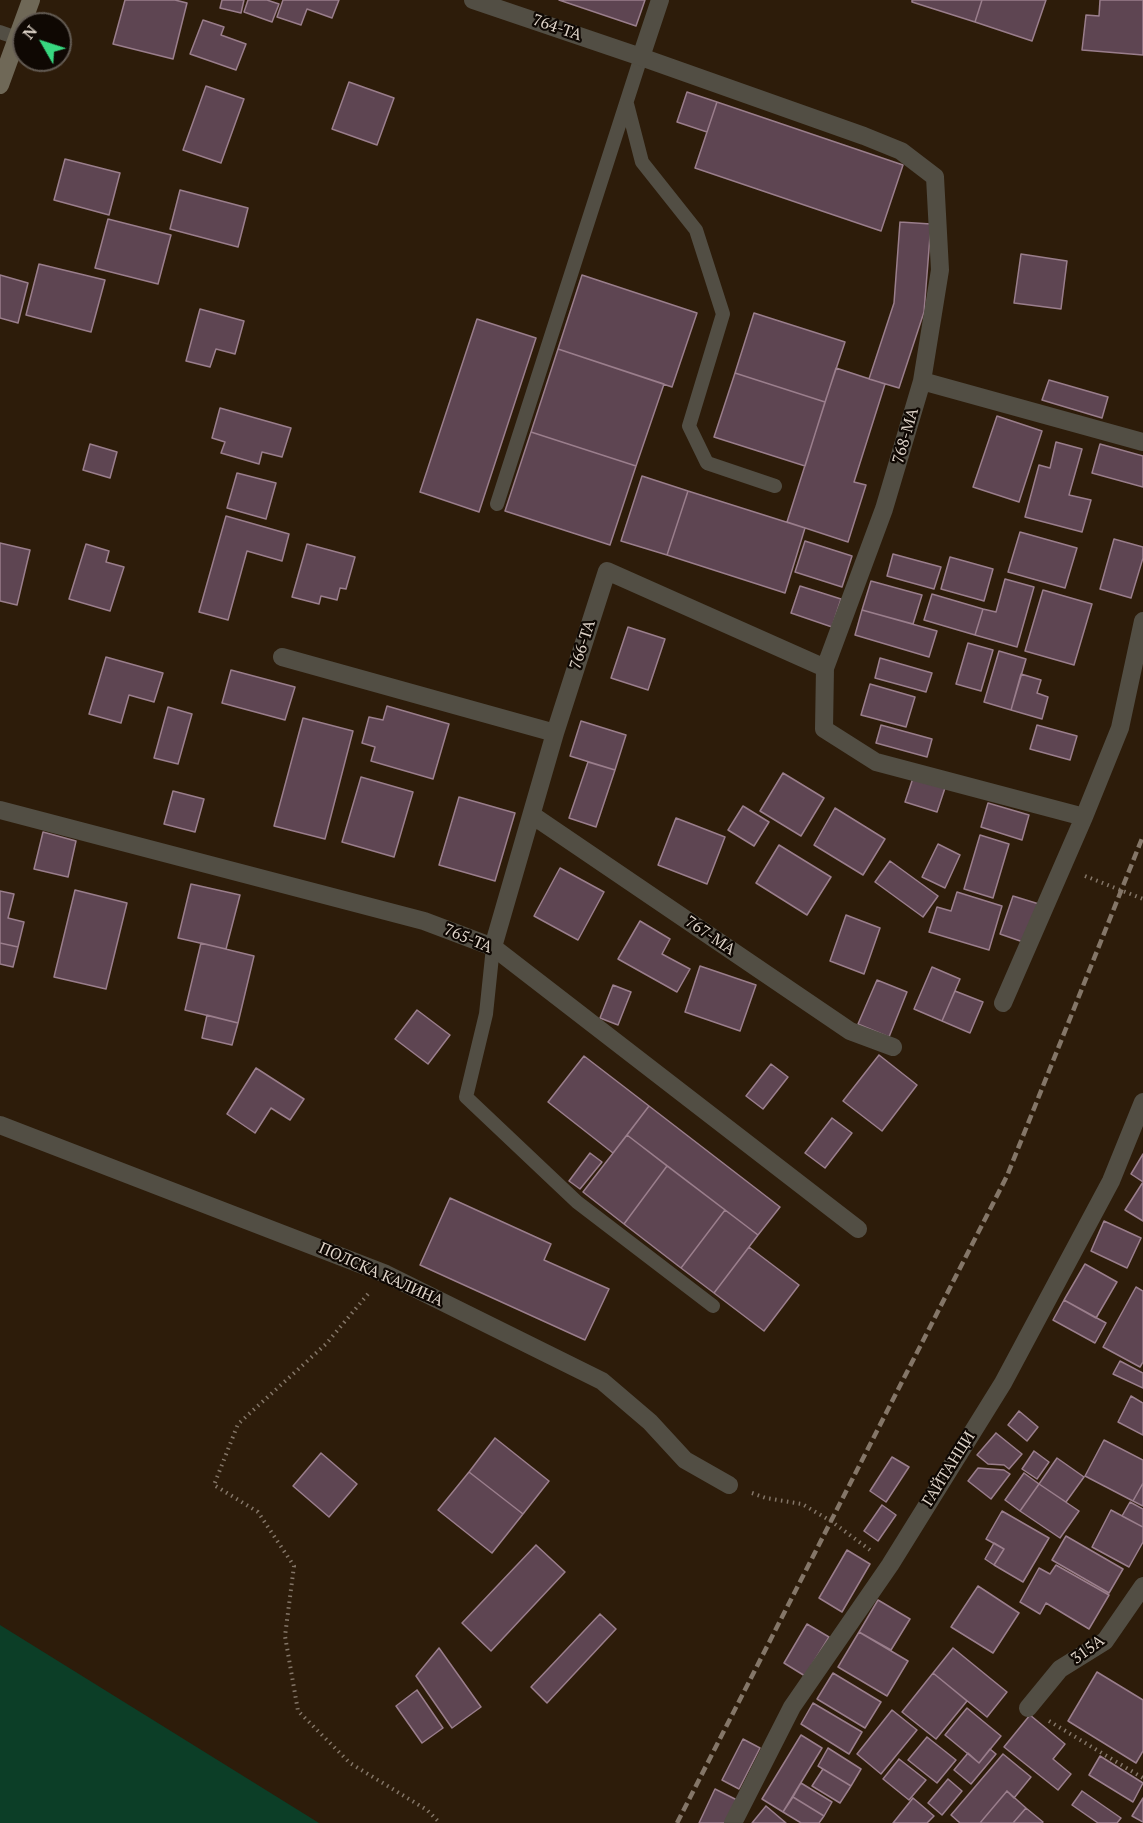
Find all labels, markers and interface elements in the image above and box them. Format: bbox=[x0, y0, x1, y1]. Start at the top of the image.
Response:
street label: 764-ТА bbox=[530, 11, 584, 45]
north arrow bbox=[12, 12, 72, 72]
text: N bbox=[17, 20, 42, 44]
street label: 768-МА bbox=[889, 406, 923, 466]
street label: 766-ТА bbox=[566, 618, 600, 672]
street label: 767-МА bbox=[681, 912, 739, 960]
street label: 765-ТА bbox=[441, 920, 495, 958]
street label: ПОЛСКА КАЛИНА bbox=[316, 1239, 446, 1311]
street label: ГАЙТАНЦИ bbox=[918, 1428, 980, 1510]
street label: 315А bbox=[1068, 1632, 1108, 1668]

